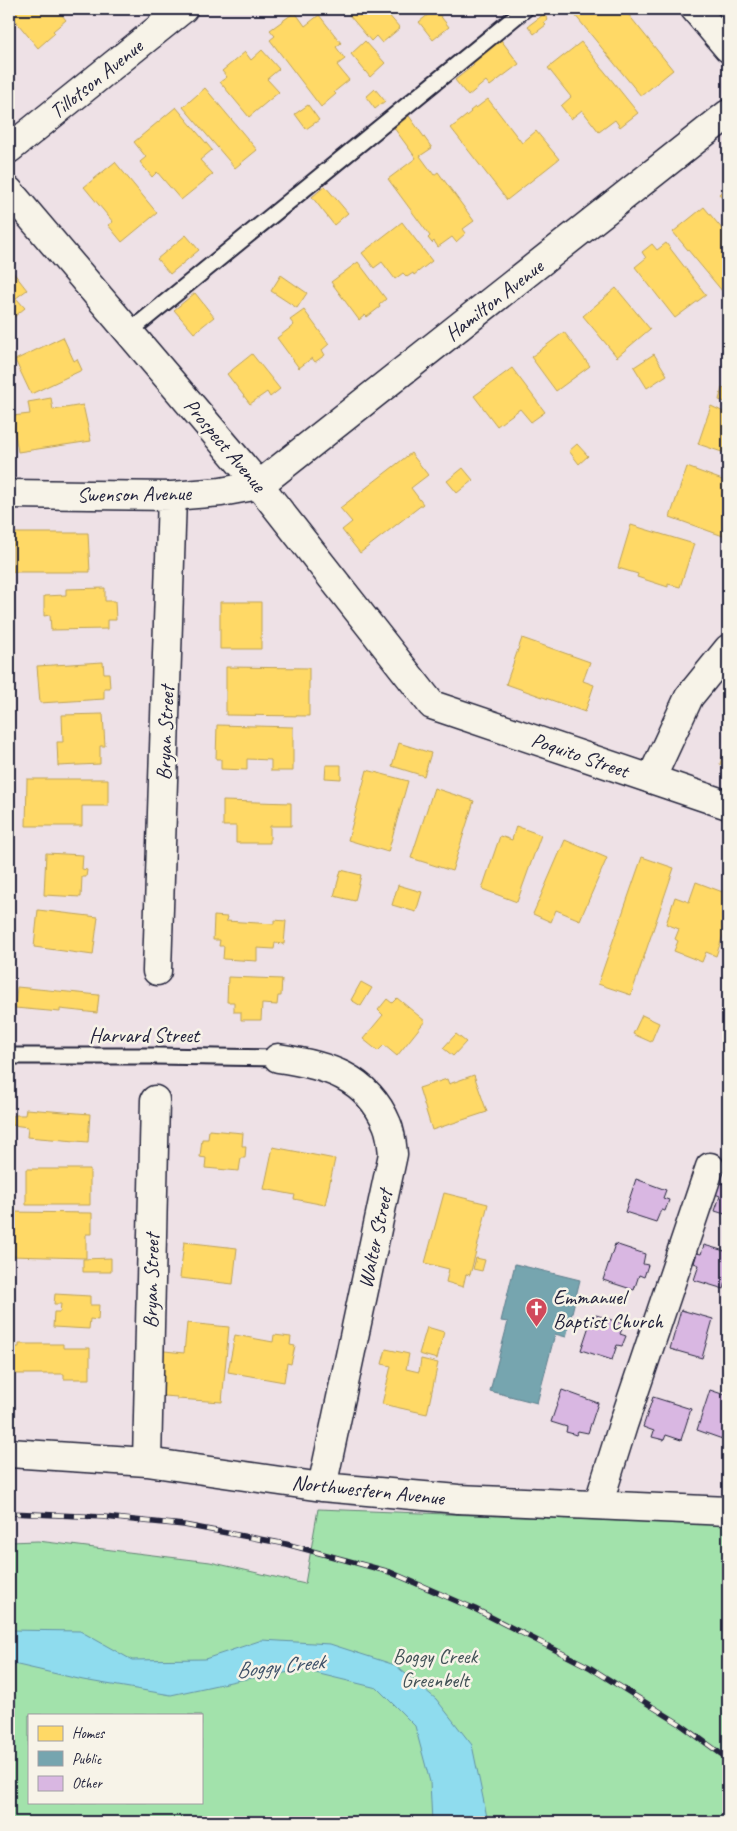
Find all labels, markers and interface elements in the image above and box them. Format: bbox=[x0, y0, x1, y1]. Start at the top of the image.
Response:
street label: Tillotson Avenue bbox=[44, 33, 149, 124]
street label: Hamilton Avenue bbox=[440, 253, 549, 346]
street label: Prospect Avenue bbox=[178, 393, 272, 498]
street label: Swenson Avenue bbox=[77, 480, 192, 508]
street label: Bryan Street bbox=[150, 682, 180, 781]
street label: Poquito Street bbox=[528, 726, 634, 784]
street label: Harvard Street bbox=[89, 1022, 201, 1048]
street label: Walter Street bbox=[352, 1184, 399, 1291]
street label: Bryan Street bbox=[137, 1230, 165, 1329]
place label: Emmanuel Baptist Church bbox=[553, 1284, 664, 1334]
church icon: Emmanuel Baptist Church bbox=[525, 1297, 549, 1328]
street label: Northwestern Avenue bbox=[290, 1469, 447, 1511]
park label: Boggy Creek Greenbelt bbox=[393, 1643, 479, 1693]
water label: Boggy Creek bbox=[235, 1647, 330, 1685]
legend bbox=[28, 1714, 202, 1804]
text: Homes bbox=[72, 1724, 106, 1743]
text: Public bbox=[72, 1750, 102, 1769]
text: Other bbox=[72, 1774, 103, 1793]

